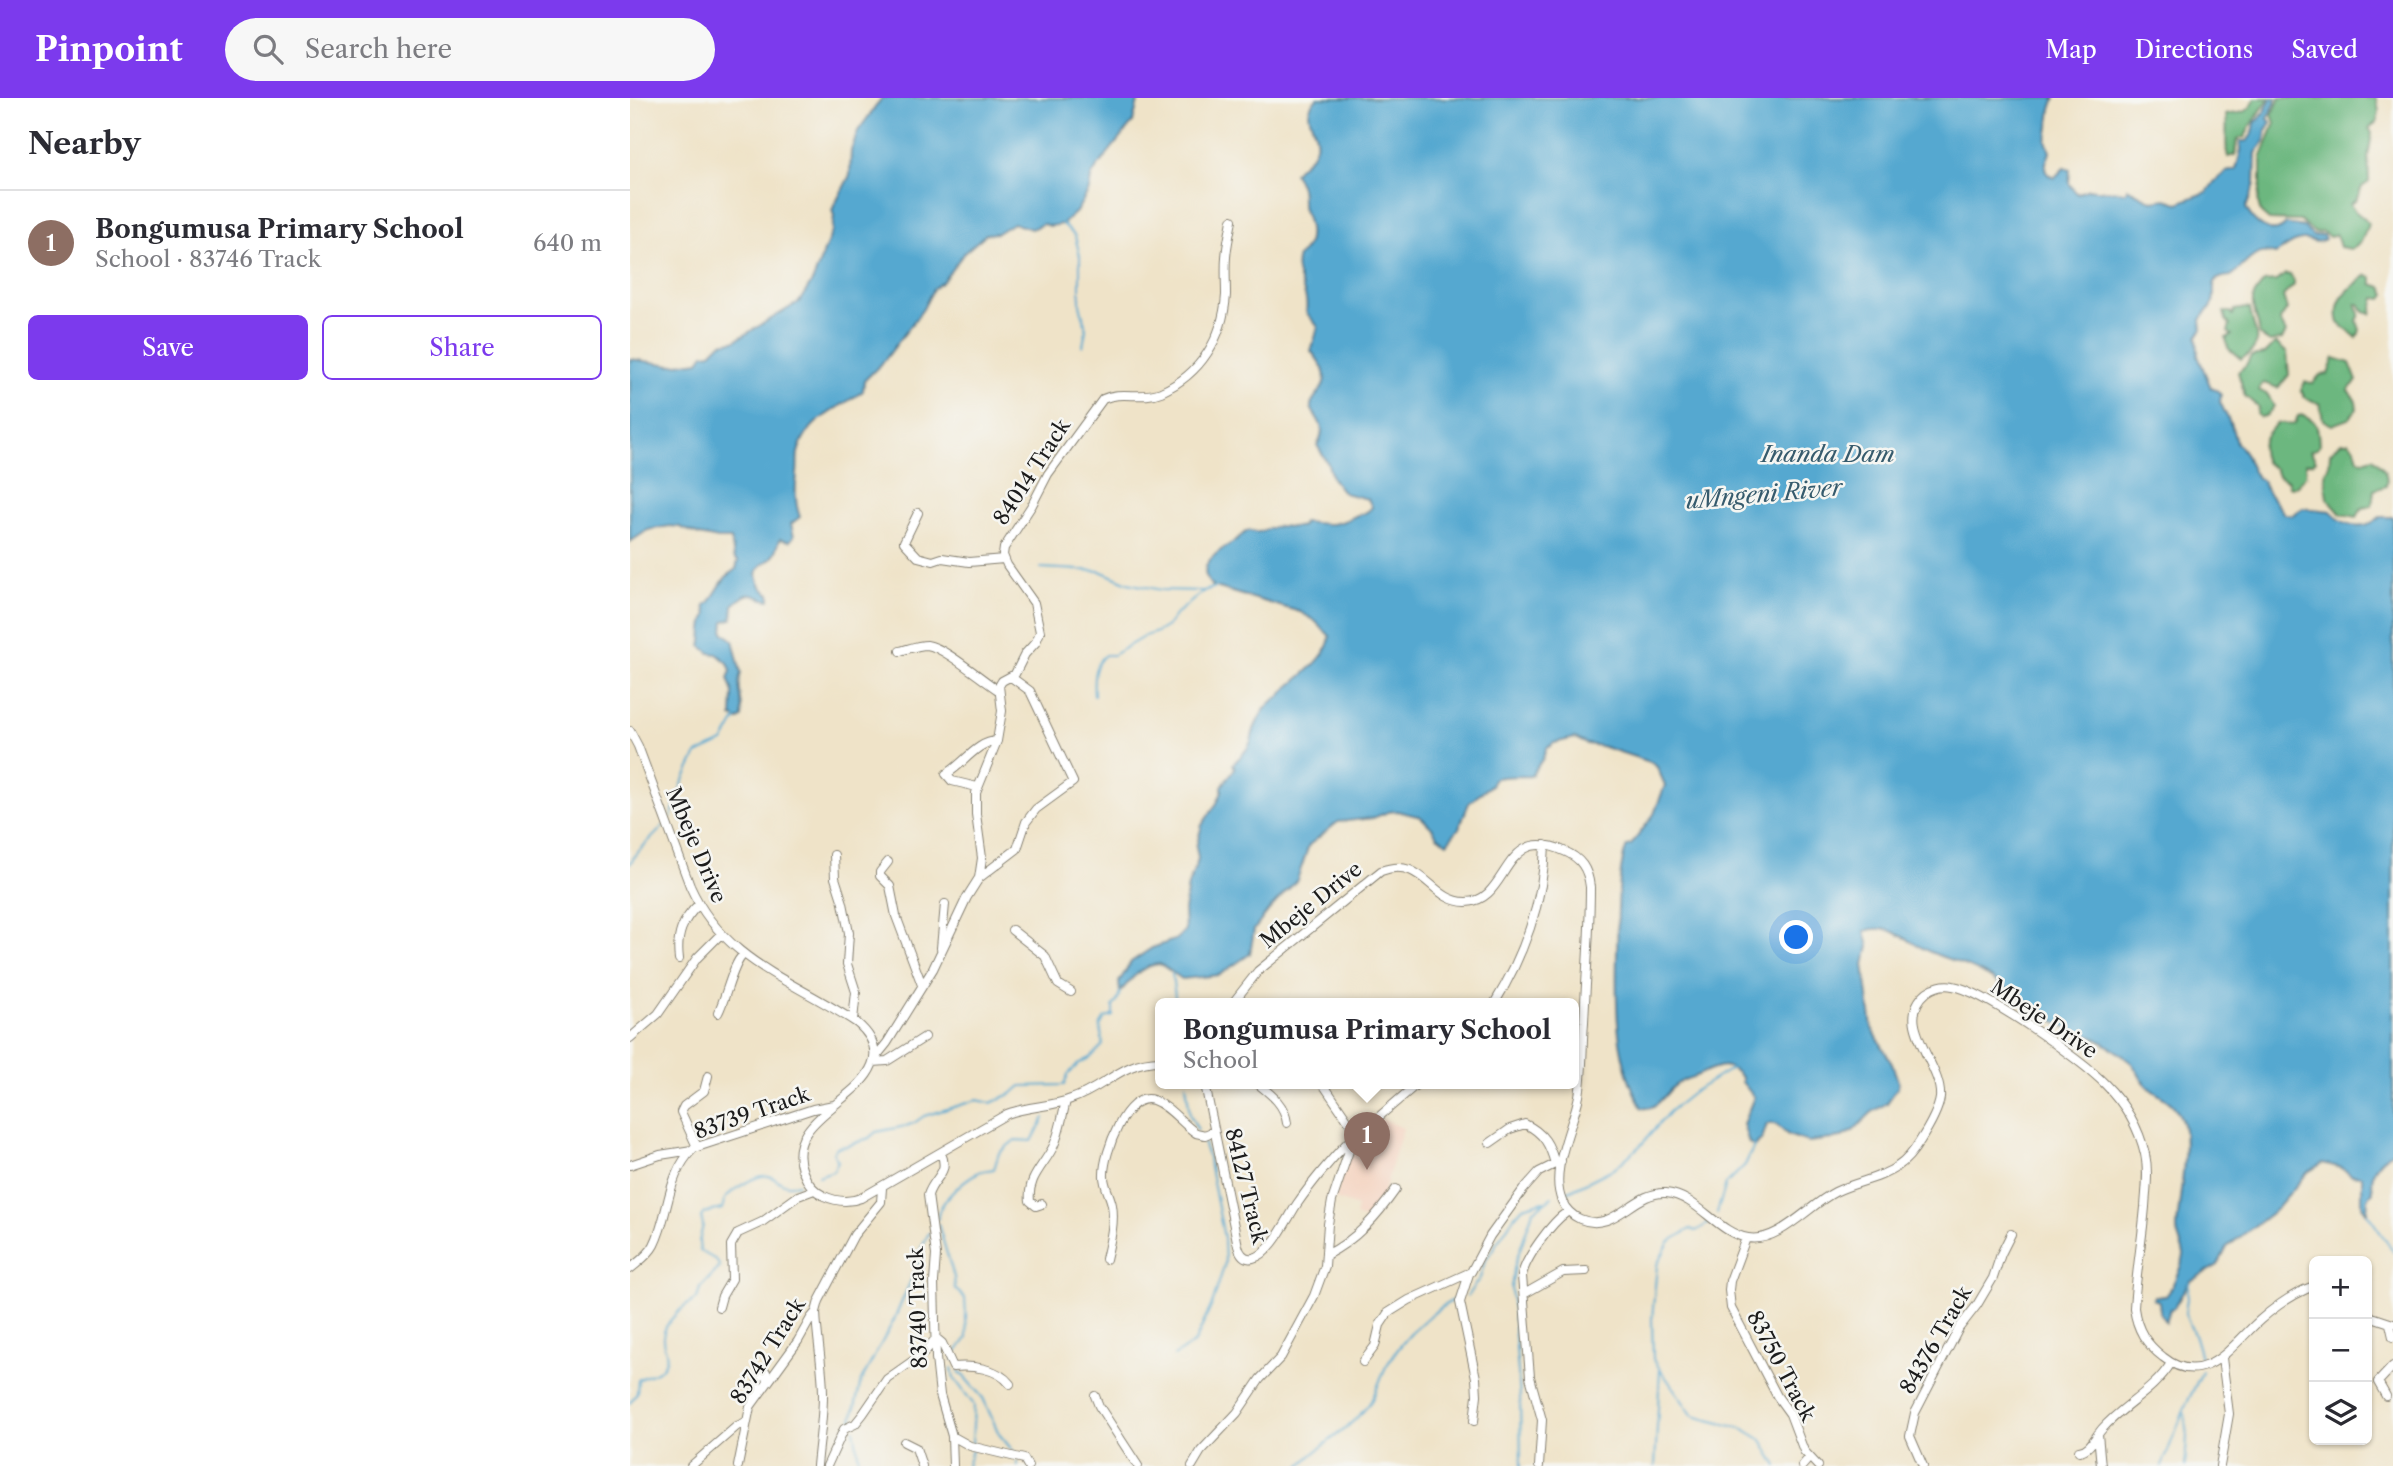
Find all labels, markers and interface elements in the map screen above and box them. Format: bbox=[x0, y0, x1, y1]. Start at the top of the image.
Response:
search box bbox=[225, 18, 715, 81]
text: Pinpoint bbox=[35, 29, 183, 70]
icon: search bbox=[249, 30, 287, 68]
text: Search here bbox=[305, 33, 452, 65]
text: Map bbox=[2045, 35, 2097, 64]
text: Directions bbox=[2135, 35, 2253, 64]
text: Saved bbox=[2291, 35, 2358, 64]
text: Nearby bbox=[28, 125, 141, 162]
text: Bongumusa Primary School bbox=[95, 213, 464, 245]
text: 1 bbox=[46, 229, 56, 257]
text: 640 m bbox=[533, 229, 602, 257]
text: School · 83746 Track bbox=[95, 245, 321, 273]
button: Save bbox=[28, 315, 308, 380]
button: Share bbox=[322, 315, 602, 380]
street label: 84014 Track bbox=[988, 413, 1076, 529]
water label: Inanda Dam bbox=[1759, 440, 1895, 468]
water label: uMngeni River bbox=[1684, 473, 1845, 515]
street label: Mbeje Drive bbox=[661, 783, 732, 907]
street label: Mbeje Drive bbox=[1255, 856, 1367, 953]
your location bbox=[1779, 920, 1813, 954]
street label: Mbeje Drive bbox=[1986, 974, 2102, 1063]
popup bbox=[1155, 998, 1579, 1089]
text: Bongumusa Primary School bbox=[1183, 1014, 1551, 1046]
text: School bbox=[1183, 1046, 1258, 1074]
street label: 83739 Track bbox=[691, 1081, 814, 1144]
pin: 1 bbox=[1344, 1112, 1390, 1170]
street label: 84127 Track bbox=[1220, 1125, 1273, 1247]
street label: 83740 Track bbox=[903, 1246, 932, 1369]
map controls bbox=[2309, 1256, 2372, 1445]
button: + bbox=[2309, 1256, 2372, 1319]
street label: 84376 Track bbox=[1895, 1280, 1977, 1398]
street label: 83742 Track bbox=[725, 1292, 811, 1408]
street label: 83750 Track bbox=[1742, 1306, 1821, 1426]
button: − bbox=[2309, 1319, 2372, 1382]
button: layers bbox=[2309, 1382, 2372, 1445]

